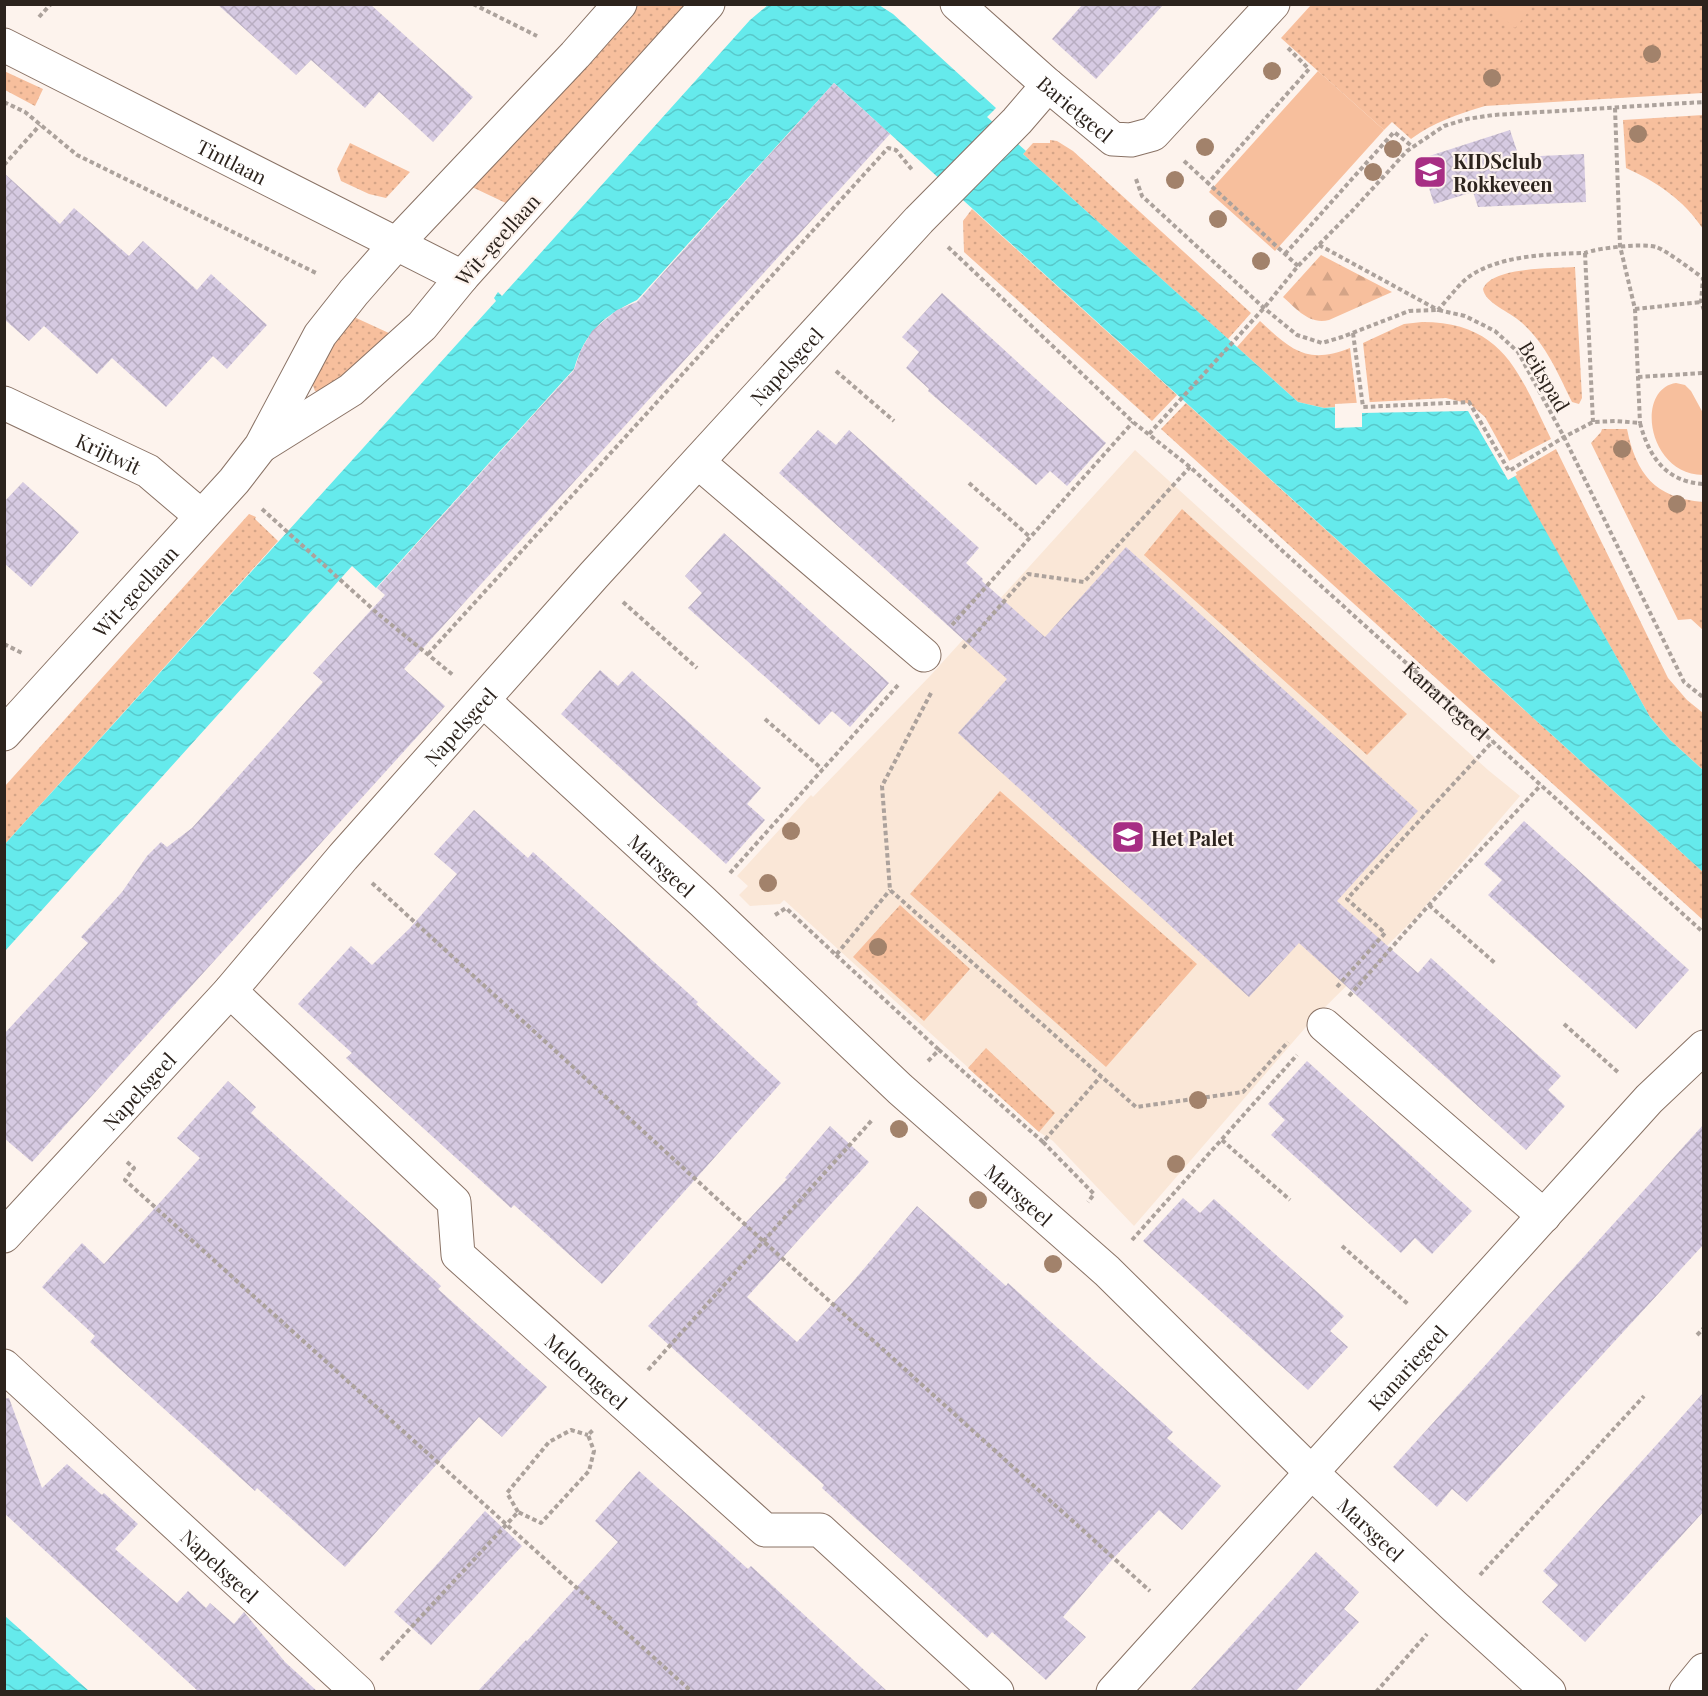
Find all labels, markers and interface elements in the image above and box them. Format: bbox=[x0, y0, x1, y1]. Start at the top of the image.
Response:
street label: Barietgeel bbox=[1032, 69, 1119, 148]
street label: Tintlaan bbox=[193, 132, 272, 190]
place label: KIDSclub Rokkeveen bbox=[1453, 147, 1553, 197]
school or university icon: KIDSclub Rokkeveen bbox=[1412, 154, 1448, 190]
street label: Wit-geellaan bbox=[448, 187, 545, 291]
street label: Napelsgeel bbox=[743, 321, 828, 410]
street label: Beitspad bbox=[1513, 336, 1577, 417]
street label: Krijtwit bbox=[72, 426, 147, 480]
street label: Wit-geellaan bbox=[85, 539, 183, 643]
street label: Kanariegeel bbox=[1398, 654, 1495, 746]
street label: Napelsgeel bbox=[417, 681, 502, 771]
school or university icon: Het Palet bbox=[1110, 819, 1146, 855]
place label: Het Palet bbox=[1151, 824, 1235, 851]
street label: Marsgeel bbox=[623, 827, 702, 902]
street label: Napelsgeel bbox=[96, 1046, 181, 1135]
street label: Marsgeel bbox=[980, 1157, 1059, 1231]
street label: Kanariegeel bbox=[1361, 1318, 1453, 1416]
street label: Meloengeel bbox=[540, 1326, 634, 1415]
street label: Marsgeel bbox=[1333, 1491, 1411, 1567]
street label: Napelsgeel bbox=[176, 1523, 265, 1608]

